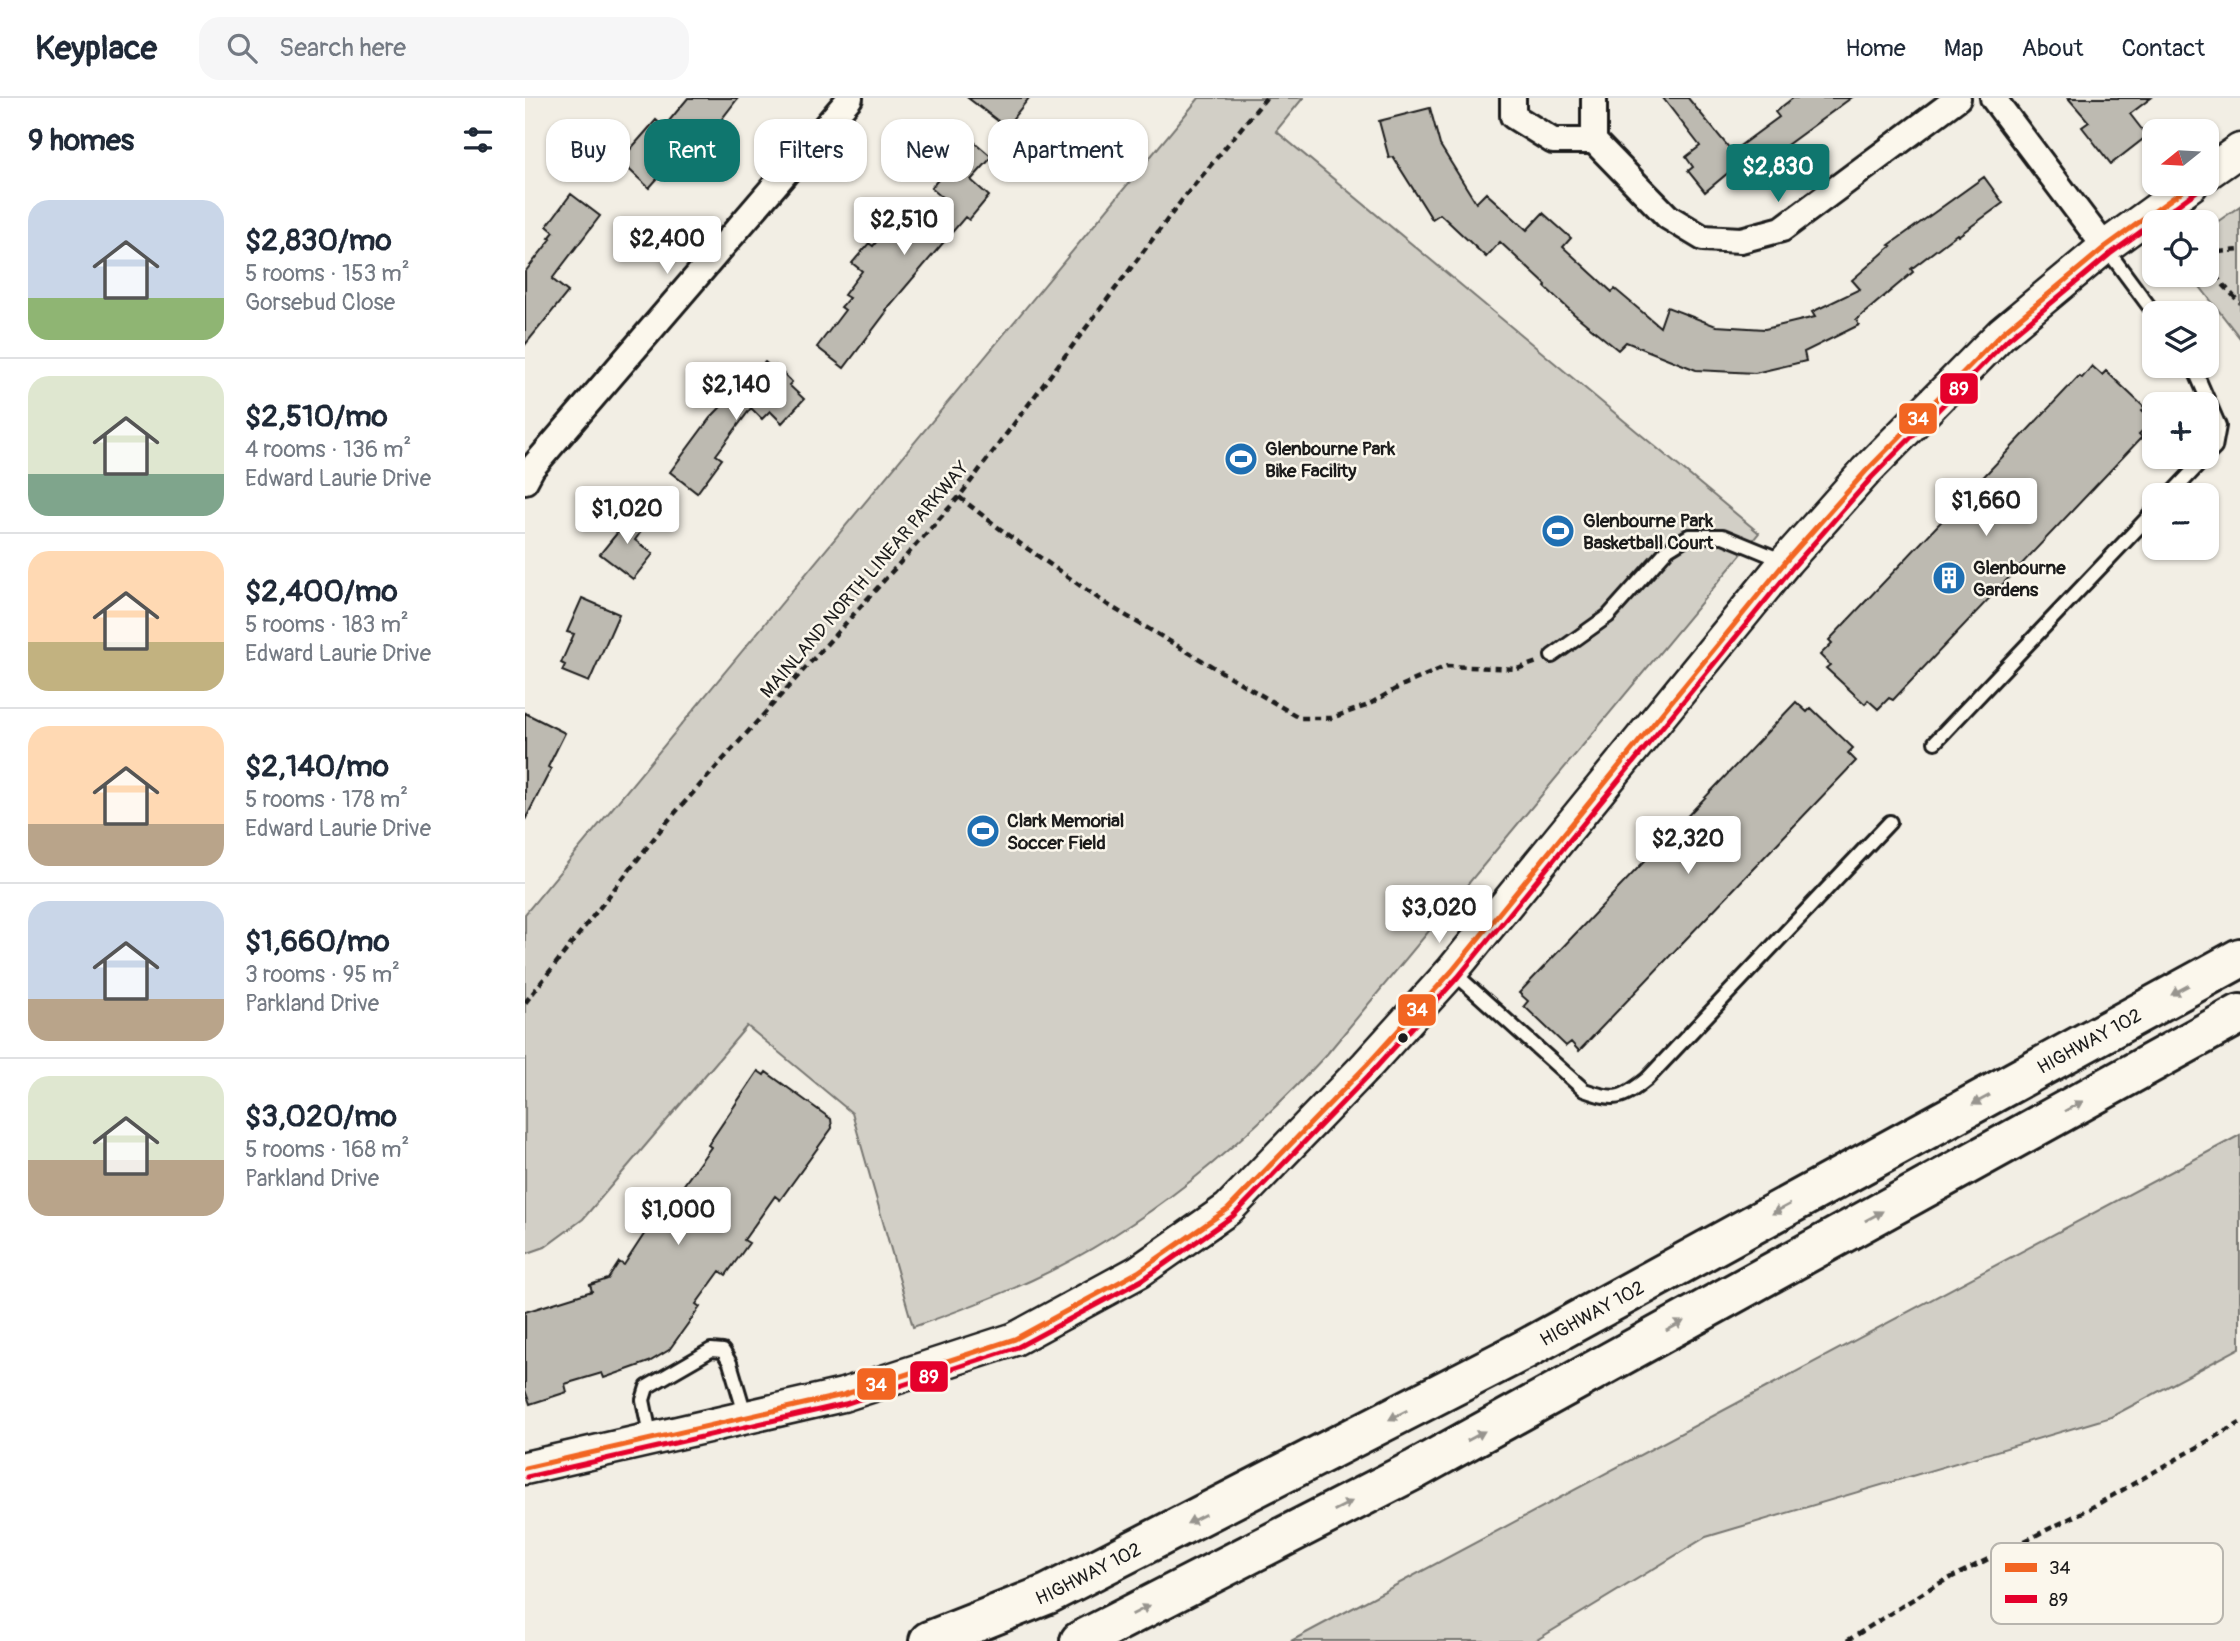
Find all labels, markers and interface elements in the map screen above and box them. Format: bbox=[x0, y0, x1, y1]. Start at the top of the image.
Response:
search box bbox=[199, 17, 689, 80]
text: Keyplace bbox=[35, 28, 157, 69]
icon: search bbox=[223, 29, 261, 67]
text: Search here bbox=[279, 32, 406, 64]
text: Home bbox=[1845, 34, 1906, 63]
text: Map bbox=[1944, 34, 1984, 63]
text: About bbox=[2022, 34, 2084, 63]
text: Contact bbox=[2122, 34, 2205, 63]
chip: Buy bbox=[546, 119, 630, 182]
chip: Rent bbox=[644, 119, 740, 182]
chip: Filters bbox=[754, 119, 867, 182]
chip: New bbox=[881, 119, 974, 182]
chip: Apartment bbox=[988, 119, 1148, 182]
north arrow bbox=[2142, 119, 2219, 196]
map controls bbox=[2142, 119, 2219, 560]
icon: filters bbox=[459, 121, 497, 159]
text: 9 homes bbox=[28, 122, 134, 159]
pin: $2,830 bbox=[1721, 144, 1835, 204]
text: $2,830 bbox=[1742, 152, 1814, 181]
pin: $2,510 bbox=[847, 198, 961, 257]
text: $2,510 bbox=[870, 205, 938, 234]
button: locate bbox=[2142, 210, 2219, 287]
pin: $2,400 bbox=[610, 216, 724, 276]
text: $2,830/mo bbox=[245, 222, 392, 259]
text: $2,400 bbox=[629, 224, 705, 253]
icon: home bbox=[84, 228, 168, 312]
text: 5 rooms · 153 m² bbox=[245, 259, 410, 288]
text: Gorsebud Close bbox=[245, 288, 395, 317]
button: layers bbox=[2142, 301, 2219, 378]
pin: $2,140 bbox=[679, 362, 793, 422]
text: $2,140 bbox=[701, 370, 771, 399]
line badge: 89 bbox=[1939, 372, 1979, 405]
text: 89 bbox=[1949, 377, 1969, 401]
button: + bbox=[2142, 392, 2219, 469]
text: $2,510/mo bbox=[245, 398, 388, 435]
line badge: 34 bbox=[1898, 402, 1938, 435]
icon: home bbox=[84, 404, 168, 488]
text: 34 bbox=[1907, 407, 1929, 431]
text: 4 rooms · 136 m² bbox=[245, 435, 411, 464]
place label: Glenbourne Park Bike Facility bbox=[1265, 437, 1396, 483]
sports icon: Glenbourne Park Bike Facility bbox=[1222, 440, 1260, 478]
street label: MAINLAND NORTH LINEAR PARKWAY bbox=[755, 456, 974, 703]
text: Edward Laurie Drive bbox=[245, 464, 431, 493]
pin: $1,660 bbox=[1929, 478, 2043, 538]
button: − bbox=[2142, 483, 2219, 560]
pin: $1,020 bbox=[570, 486, 684, 546]
text: $1,660 bbox=[1951, 486, 2021, 515]
text: $1,020 bbox=[591, 494, 663, 523]
place label: Glenbourne Park Basketball Court bbox=[1583, 509, 1715, 555]
sports icon: Glenbourne Park Basketball Court bbox=[1539, 512, 1577, 550]
place label: Glenbourne Gardens bbox=[1973, 556, 2066, 602]
building icon: Glenbourne Gardens bbox=[1930, 559, 1968, 597]
text: $2,400/mo bbox=[245, 573, 398, 610]
icon: home bbox=[84, 579, 168, 663]
text: 5 rooms · 183 m² bbox=[245, 610, 409, 639]
text: Edward Laurie Drive bbox=[245, 639, 431, 668]
text: $2,140/mo bbox=[245, 748, 389, 785]
icon: home bbox=[84, 754, 168, 838]
text: 5 rooms · 178 m² bbox=[245, 785, 408, 814]
place label: Clark Memorial Soccer Field bbox=[1007, 809, 1124, 855]
sports icon: Clark Memorial Soccer Field bbox=[964, 812, 1002, 850]
text: Edward Laurie Drive bbox=[245, 814, 431, 843]
pin: $2,320 bbox=[1631, 816, 1745, 876]
text: $2,320 bbox=[1652, 824, 1724, 853]
pin: $3,020 bbox=[1382, 886, 1496, 945]
text: $3,020 bbox=[1401, 893, 1477, 922]
text: $1,660/mo bbox=[245, 923, 390, 960]
icon: home bbox=[84, 929, 168, 1013]
text: 3 rooms · 95 m² bbox=[245, 960, 400, 989]
one-way arrow bbox=[2170, 985, 2190, 996]
text: Parkland Drive bbox=[245, 989, 379, 1018]
line badge: 34 bbox=[1397, 993, 1437, 1027]
text: 34 bbox=[1406, 998, 1428, 1022]
street label: HIGHWAY 102 bbox=[2033, 1003, 2146, 1080]
unlabelled marker bbox=[1396, 1031, 1410, 1045]
one-way arrow bbox=[1971, 1094, 1990, 1106]
text: $3,020/mo bbox=[245, 1098, 397, 1135]
one-way arrow bbox=[2064, 1100, 2083, 1112]
icon: home bbox=[84, 1104, 168, 1188]
text: 5 rooms · 168 m² bbox=[245, 1135, 409, 1164]
text: Parkland Drive bbox=[245, 1164, 379, 1193]
pin: $1,000 bbox=[621, 1188, 735, 1247]
text: $1,000 bbox=[641, 1195, 715, 1224]
one-way arrow bbox=[1771, 1203, 1791, 1215]
one-way arrow bbox=[1865, 1210, 1884, 1222]
street label: HIGHWAY 102 bbox=[1536, 1276, 1648, 1352]
one-way arrow bbox=[1666, 1320, 1685, 1332]
line badge: 89 bbox=[909, 1360, 949, 1393]
text: 89 bbox=[919, 1365, 939, 1389]
line badge: 34 bbox=[856, 1367, 897, 1401]
text: 34 bbox=[865, 1373, 887, 1397]
one-way arrow bbox=[1388, 1409, 1408, 1420]
one-way arrow bbox=[1466, 1430, 1486, 1442]
one-way arrow bbox=[1333, 1501, 1353, 1512]
one-way arrow bbox=[1186, 1513, 1206, 1524]
street label: HIGHWAY 102 bbox=[1032, 1537, 1145, 1611]
legend bbox=[1991, 1543, 2223, 1624]
text: 34 bbox=[2049, 1556, 2071, 1580]
text: 89 bbox=[2049, 1588, 2068, 1612]
one-way arrow bbox=[1131, 1604, 1151, 1615]

